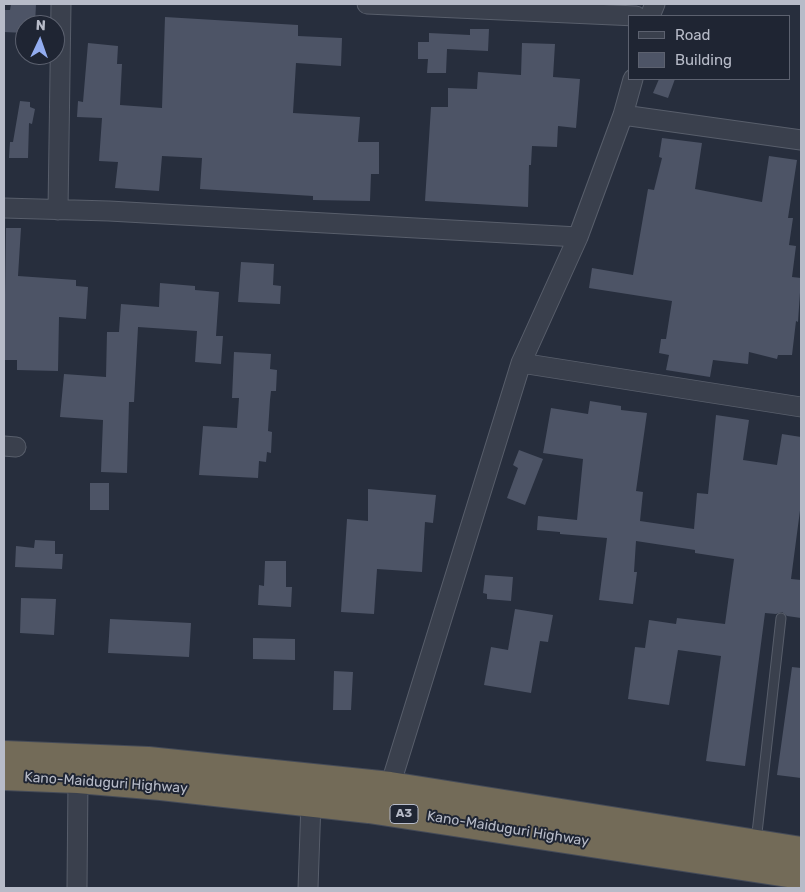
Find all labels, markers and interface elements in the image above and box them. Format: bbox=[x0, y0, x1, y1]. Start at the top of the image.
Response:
north arrow bbox=[15, 15, 65, 65]
legend bbox=[628, 15, 790, 80]
text: N bbox=[35, 17, 46, 34]
text: Road bbox=[675, 26, 711, 44]
text: Building bbox=[675, 51, 732, 69]
street label: Kano-Maiduguri Highway bbox=[24, 769, 188, 797]
road number: A3 bbox=[390, 804, 418, 824]
street label: Kano-Maiduguri Highway bbox=[426, 808, 590, 850]

